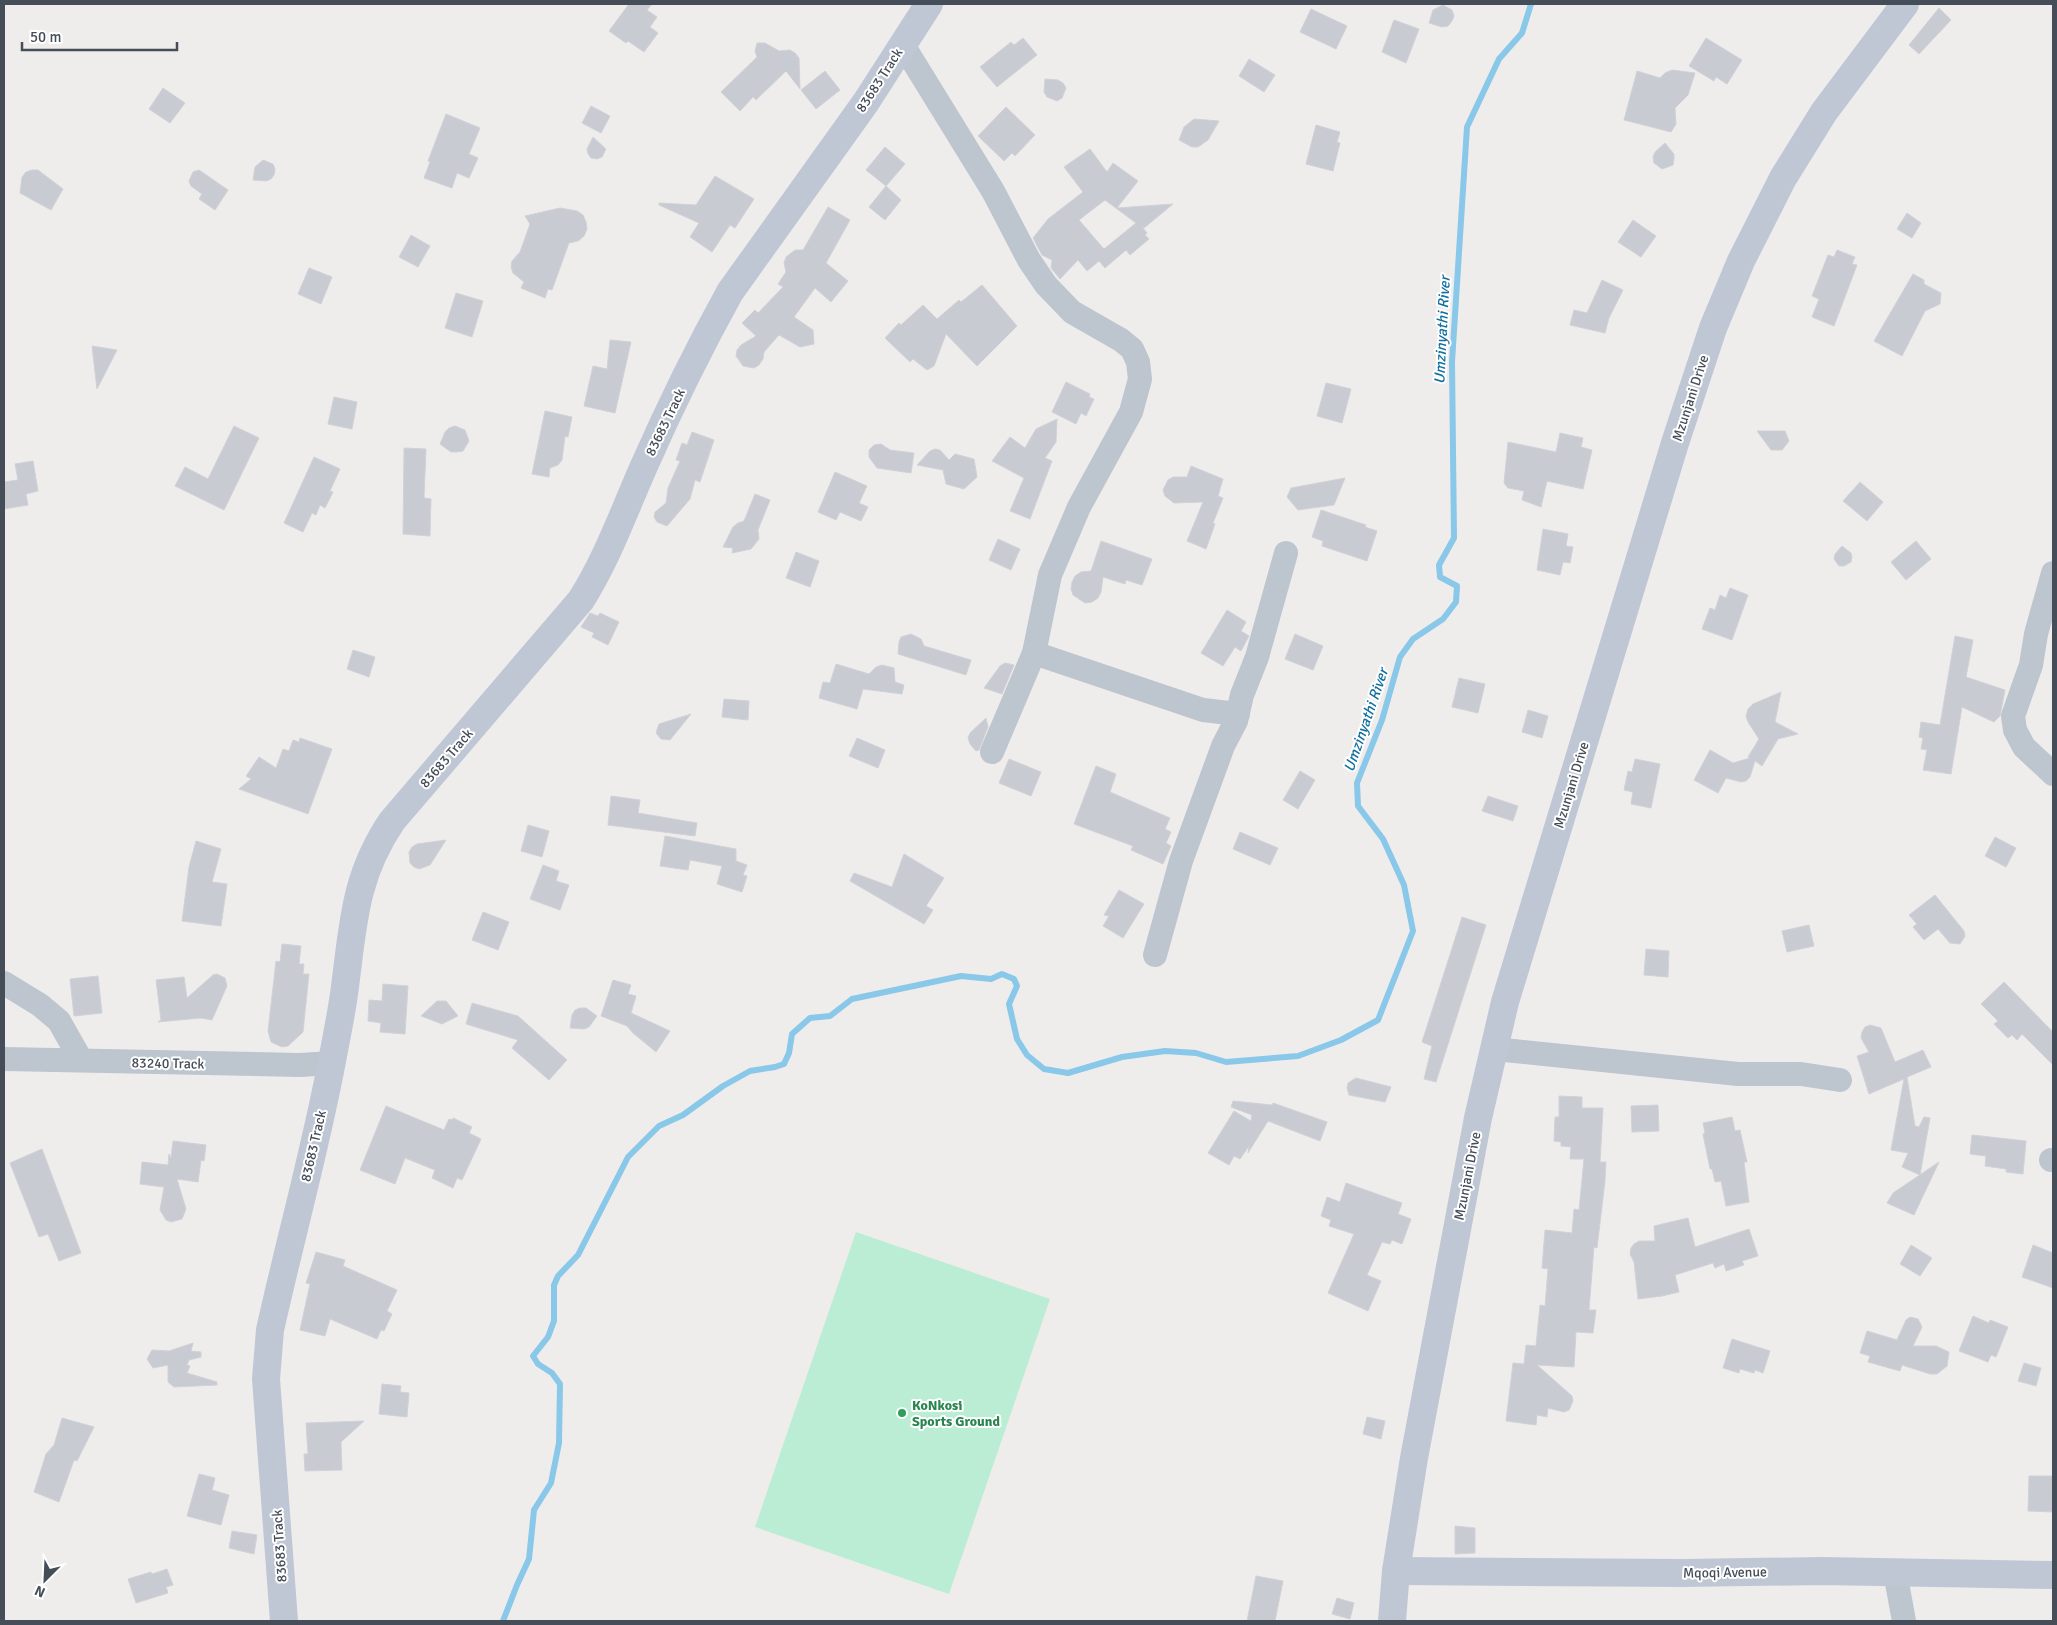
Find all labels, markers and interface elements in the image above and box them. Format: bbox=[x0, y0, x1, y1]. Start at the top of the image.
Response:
scale bar bbox=[22, 20, 178, 52]
text: 50 m bbox=[30, 28, 61, 46]
street label: 83683 Track bbox=[852, 45, 906, 115]
water label: Umzinyathi River bbox=[1430, 273, 1454, 385]
street label: Mzunjani Drive bbox=[1669, 353, 1712, 443]
street label: 83683 Track bbox=[642, 386, 689, 459]
water label: Umzinyathi River bbox=[1340, 664, 1393, 774]
street label: 83683 Track bbox=[416, 725, 477, 791]
street label: Mzunjani Drive bbox=[1550, 740, 1593, 831]
street label: 83240 Track bbox=[131, 1054, 205, 1073]
street label: 83683 Track bbox=[297, 1109, 330, 1183]
street label: Mzunjani Drive bbox=[1451, 1130, 1484, 1222]
place label: KoNkosi Sports Ground bbox=[912, 1397, 1000, 1430]
marker: KoNkosi Sports Ground bbox=[896, 1407, 908, 1419]
street label: 83683 Track bbox=[268, 1509, 291, 1583]
north arrow bbox=[20, 1555, 70, 1605]
street label: Mqoqi Avenue bbox=[1683, 1563, 1767, 1582]
text: N bbox=[32, 1582, 48, 1601]

